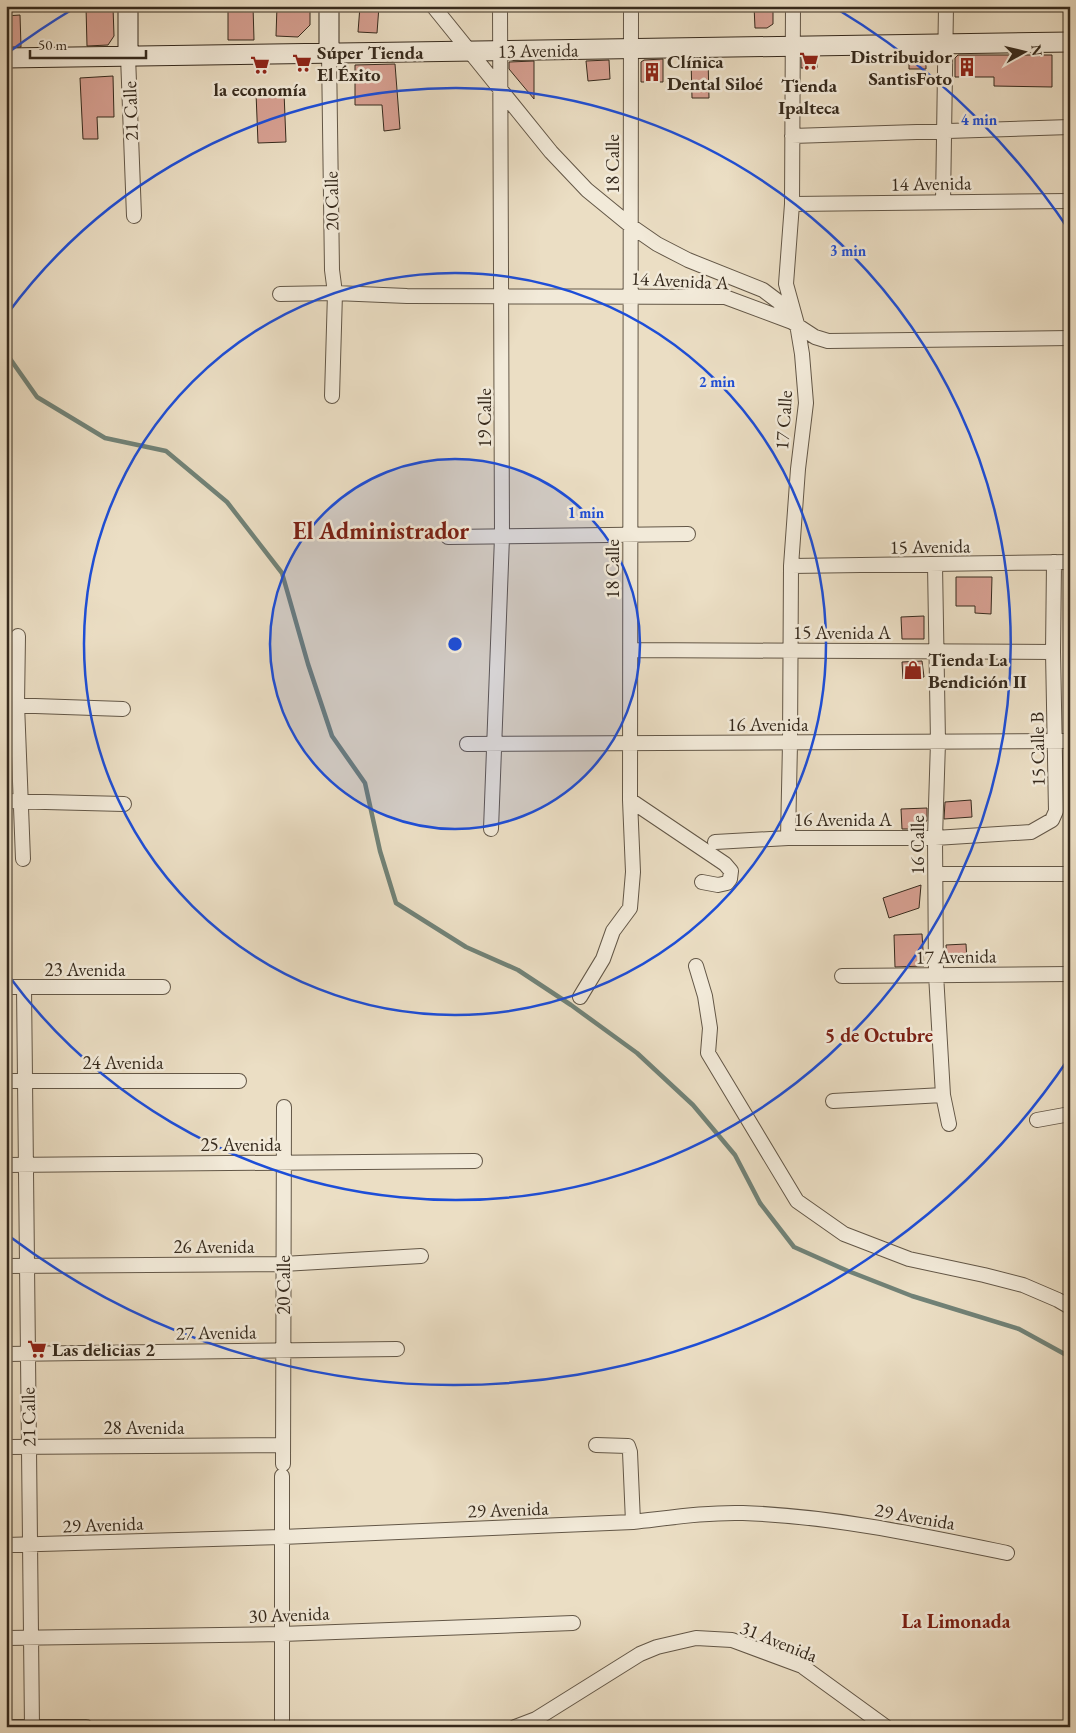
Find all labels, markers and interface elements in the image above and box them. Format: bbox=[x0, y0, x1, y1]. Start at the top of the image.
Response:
scale bar bbox=[30, 28, 146, 60]
north arrow bbox=[998, 28, 1048, 78]
text: 50 m bbox=[38, 35, 67, 54]
street label: 13 Avenida bbox=[497, 37, 579, 64]
place label: Súper Tienda El Éxito bbox=[317, 40, 424, 87]
text: N bbox=[1027, 43, 1047, 58]
place label: Distribuidor SantisFoto bbox=[850, 44, 952, 91]
place label: Clínica Dental Siloé bbox=[667, 49, 763, 96]
supermarket icon: Tienda Ipalteca bbox=[798, 50, 820, 72]
supermarket icon: Súper Tienda El Éxito bbox=[291, 52, 313, 74]
supermarket icon: la economía bbox=[249, 54, 271, 76]
building icon: Distribuidor SantisFoto bbox=[956, 56, 978, 78]
building icon: Clínica Dental Siloé bbox=[641, 61, 663, 83]
place label: Tienda Ipalteca bbox=[778, 73, 840, 120]
place label: la economía bbox=[214, 77, 307, 102]
street label: 21 Calle bbox=[117, 81, 144, 141]
text: 4 min bbox=[961, 110, 998, 129]
street label: 18 Calle bbox=[600, 134, 625, 194]
street label: 14 Avenida bbox=[890, 170, 972, 197]
street label: 20 Calle bbox=[318, 171, 345, 231]
text: 3 min bbox=[830, 241, 867, 260]
street label: 14 Avenida A bbox=[630, 265, 730, 296]
text: 2 min bbox=[699, 372, 736, 391]
street label: 19 Calle bbox=[472, 388, 497, 448]
street label: 17 Calle bbox=[769, 389, 798, 451]
text: 1 min bbox=[568, 503, 605, 522]
district label: El Administrador bbox=[293, 515, 469, 546]
street label: 15 Avenida bbox=[889, 533, 971, 560]
street label: 18 Calle bbox=[600, 539, 625, 599]
street label: 15 Avenida A bbox=[793, 620, 892, 645]
centre of rings bbox=[446, 635, 464, 653]
place label: Tienda La Bendición II bbox=[928, 647, 1027, 694]
shop icon: Tienda La Bendición II bbox=[902, 659, 924, 681]
street label: 15 Calle B bbox=[1024, 711, 1051, 787]
street label: 16 Avenida bbox=[728, 712, 809, 737]
street label: 16 Avenida A bbox=[794, 807, 893, 832]
street label: 16 Calle bbox=[905, 815, 930, 875]
street label: 17 Avenida bbox=[915, 943, 997, 970]
street label: 23 Avenida bbox=[45, 957, 126, 982]
district label: 5 de Octubre bbox=[825, 1022, 933, 1048]
street label: 24 Avenida bbox=[83, 1050, 164, 1075]
street label: 25 Avenida bbox=[201, 1132, 282, 1157]
street label: 26 Avenida bbox=[174, 1234, 255, 1259]
street label: 20 Calle bbox=[271, 1255, 296, 1315]
street label: 27 Avenida bbox=[175, 1319, 257, 1346]
place label: Las delicias 2 bbox=[52, 1337, 155, 1362]
supermarket icon: Las delicias 2 bbox=[26, 1338, 48, 1360]
street label: 21 Calle bbox=[15, 1387, 42, 1447]
street label: 28 Avenida bbox=[104, 1415, 185, 1440]
street label: 29 Avenida bbox=[467, 1496, 549, 1523]
street label: 29 Avenida bbox=[873, 1497, 957, 1536]
street label: 29 Avenida bbox=[62, 1511, 144, 1538]
street label: 30 Avenida bbox=[248, 1601, 330, 1628]
district label: La Limonada bbox=[902, 1608, 1011, 1634]
street label: 31 Avenida bbox=[737, 1615, 821, 1668]

